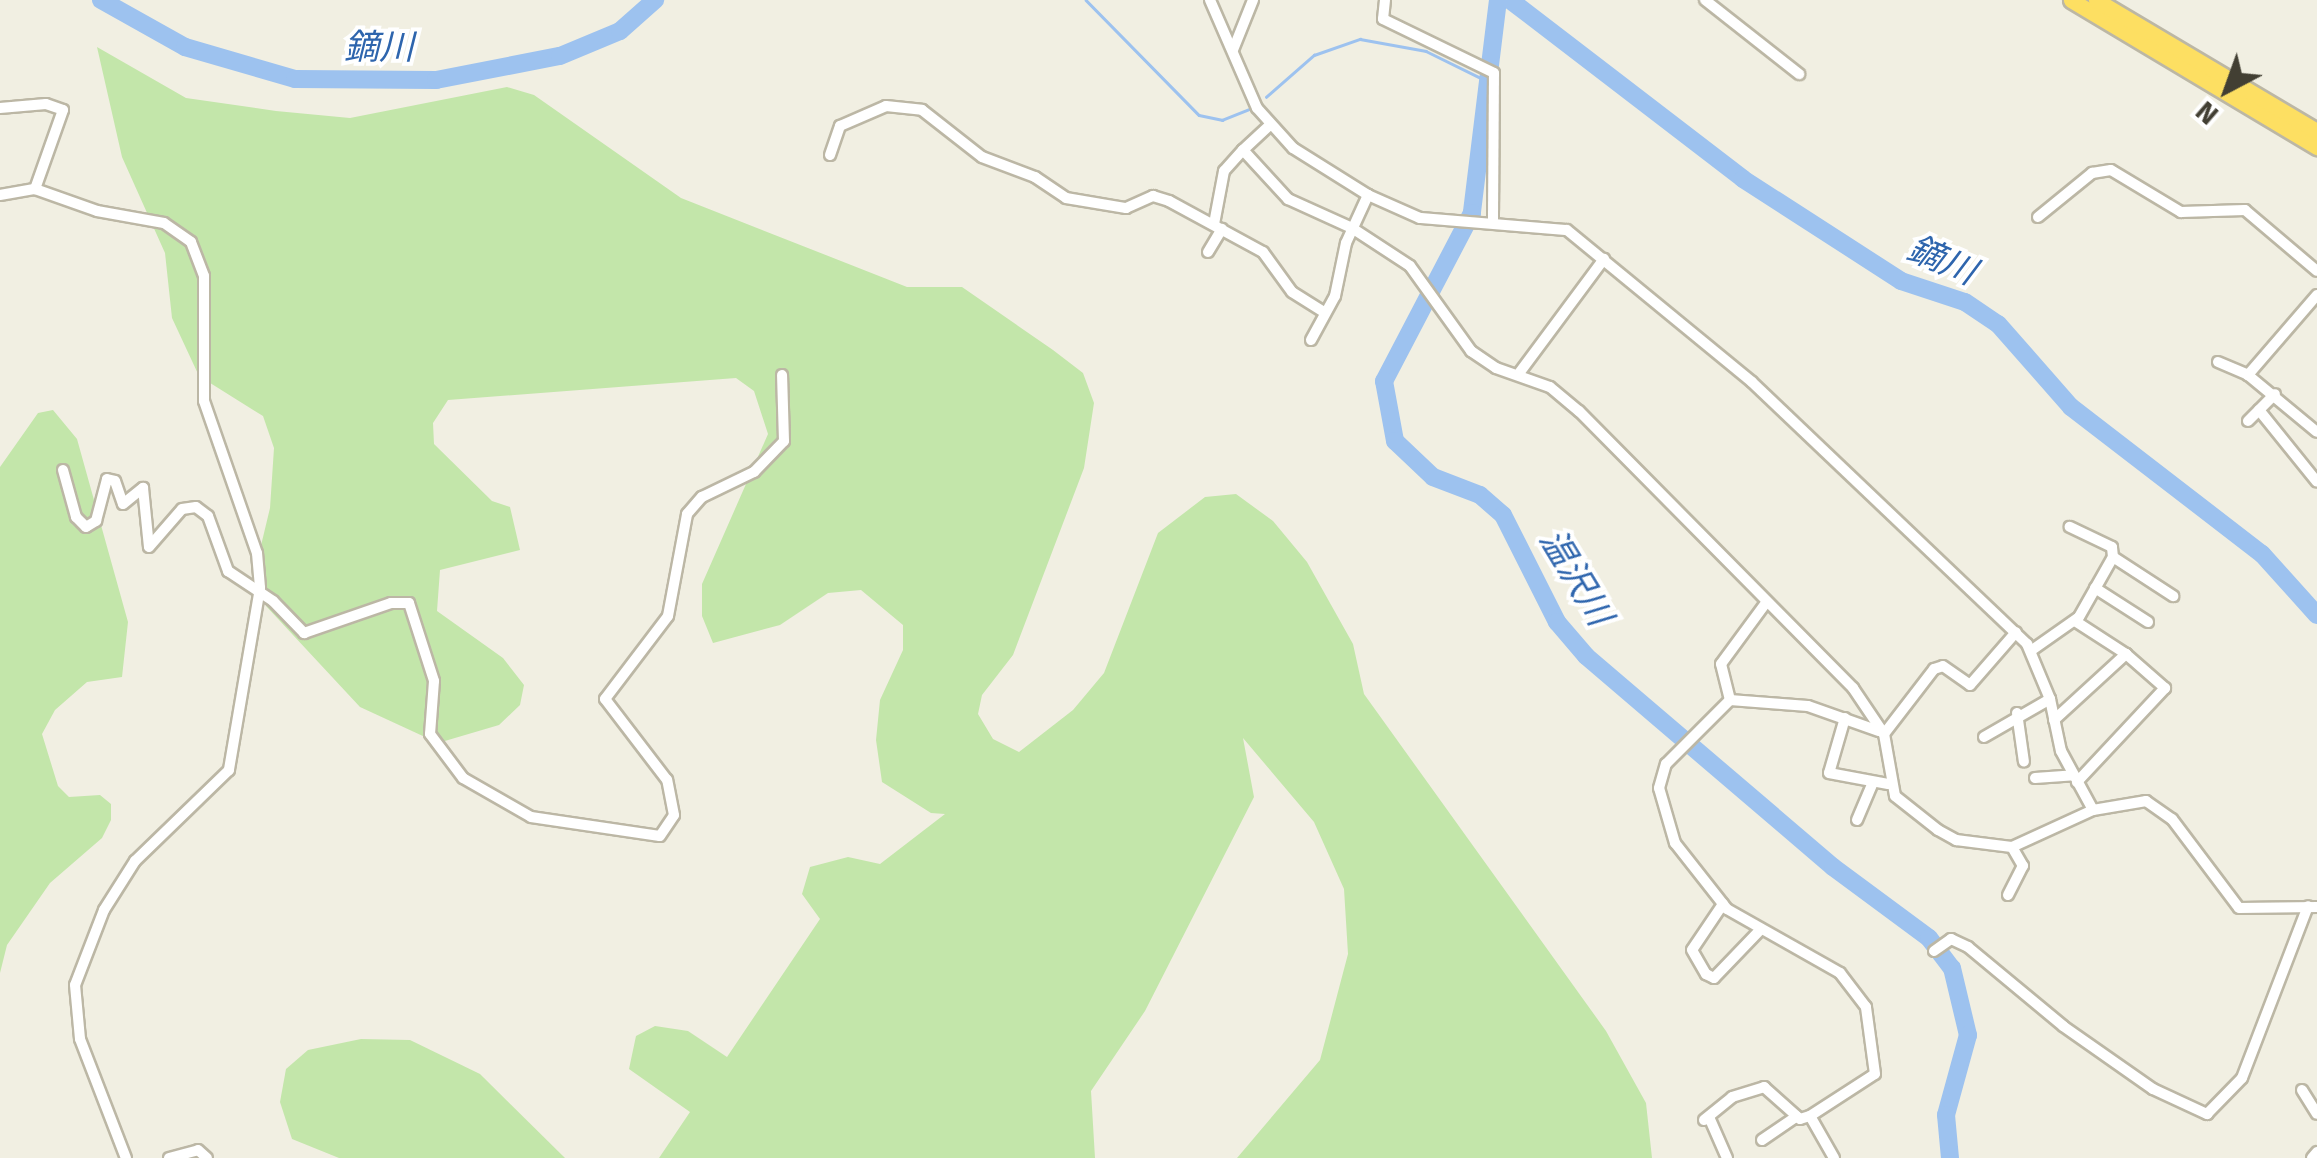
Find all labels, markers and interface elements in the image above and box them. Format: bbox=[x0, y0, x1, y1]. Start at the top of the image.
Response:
water label: 鏑川 bbox=[344, 26, 414, 68]
north arrow bbox=[2177, 40, 2277, 140]
text: N bbox=[2189, 94, 2225, 132]
water label: 鏑川 bbox=[1902, 227, 1982, 293]
water label: 温沢川 bbox=[1531, 521, 1621, 633]

